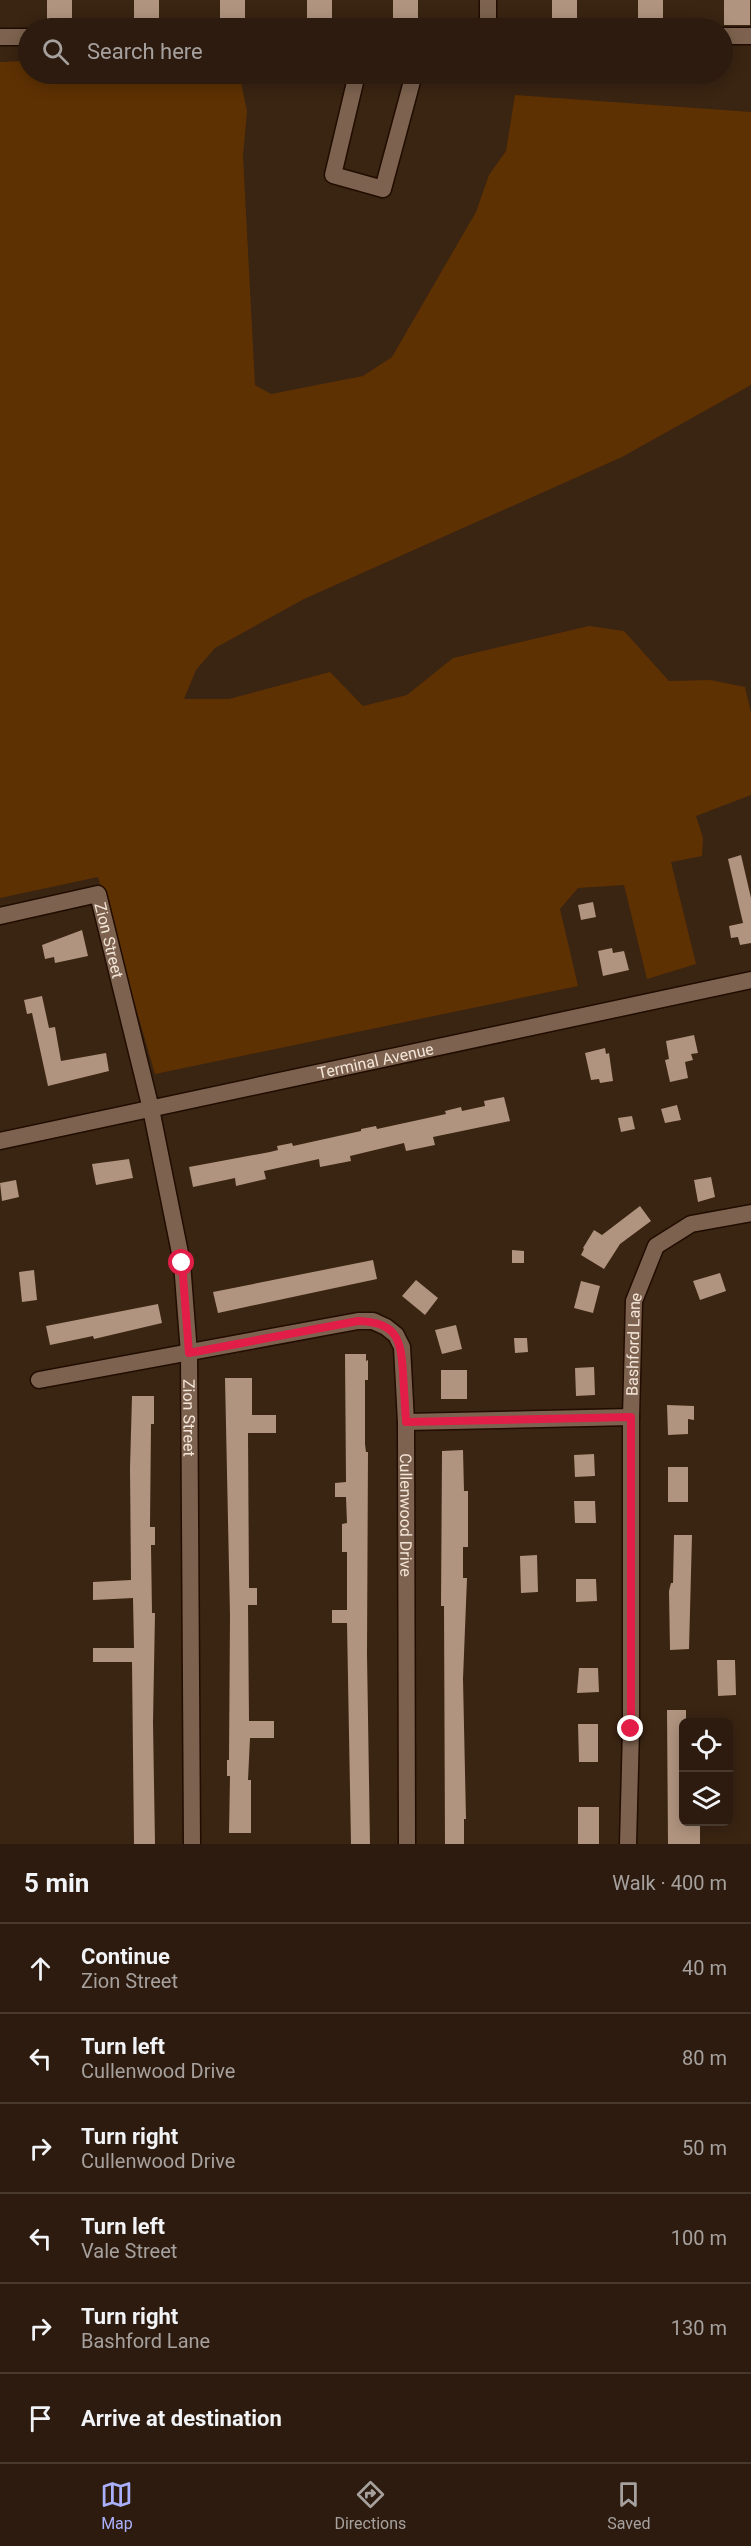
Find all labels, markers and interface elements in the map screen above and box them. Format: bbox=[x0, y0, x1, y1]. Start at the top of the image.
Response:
search box bbox=[18, 18, 733, 84]
icon: search bbox=[39, 35, 72, 68]
text: Search here bbox=[87, 39, 203, 64]
street label: Zion Street bbox=[91, 900, 128, 980]
street label: Terminal Avenue bbox=[316, 1039, 435, 1082]
route start bbox=[168, 1249, 194, 1275]
street label: Bashford Lane bbox=[622, 1289, 646, 1396]
street label: Zion Street bbox=[180, 1379, 199, 1457]
street label: Cullenwood Drive bbox=[397, 1453, 416, 1577]
route end bbox=[617, 1715, 643, 1741]
map controls bbox=[679, 1718, 733, 1826]
button: locate bbox=[679, 1718, 733, 1772]
button: layers bbox=[679, 1772, 733, 1826]
text: 5 min bbox=[24, 1868, 89, 1898]
text: Walk · 400 m bbox=[612, 1871, 727, 1895]
text: Continue bbox=[81, 1944, 170, 1969]
icon: ahead bbox=[24, 1952, 57, 1985]
text: 40 m bbox=[682, 1956, 727, 1980]
text: Zion Street bbox=[81, 1969, 178, 1993]
text: Turn left bbox=[81, 2034, 165, 2059]
icon: left bbox=[24, 2042, 57, 2075]
text: 80 m bbox=[682, 2046, 727, 2070]
text: Cullenwood Drive bbox=[81, 2059, 235, 2083]
text: Turn right bbox=[81, 2124, 178, 2149]
icon: right bbox=[24, 2132, 57, 2165]
text: 50 m bbox=[682, 2136, 727, 2160]
text: Cullenwood Drive bbox=[81, 2149, 235, 2173]
text: Turn left bbox=[81, 2214, 165, 2239]
icon: left bbox=[24, 2222, 57, 2255]
text: 100 m bbox=[671, 2226, 727, 2250]
text: Vale Street bbox=[81, 2239, 177, 2263]
text: Turn right bbox=[81, 2304, 178, 2329]
icon: right bbox=[24, 2312, 57, 2345]
text: 130 m bbox=[671, 2316, 727, 2340]
text: Bashford Lane bbox=[81, 2329, 210, 2353]
icon: arrive bbox=[24, 2402, 57, 2435]
text: Arrive at destination bbox=[81, 2406, 282, 2431]
tab: Map bbox=[100, 2478, 133, 2533]
tab: Directions bbox=[334, 2478, 406, 2533]
tab: Saved bbox=[607, 2478, 651, 2533]

